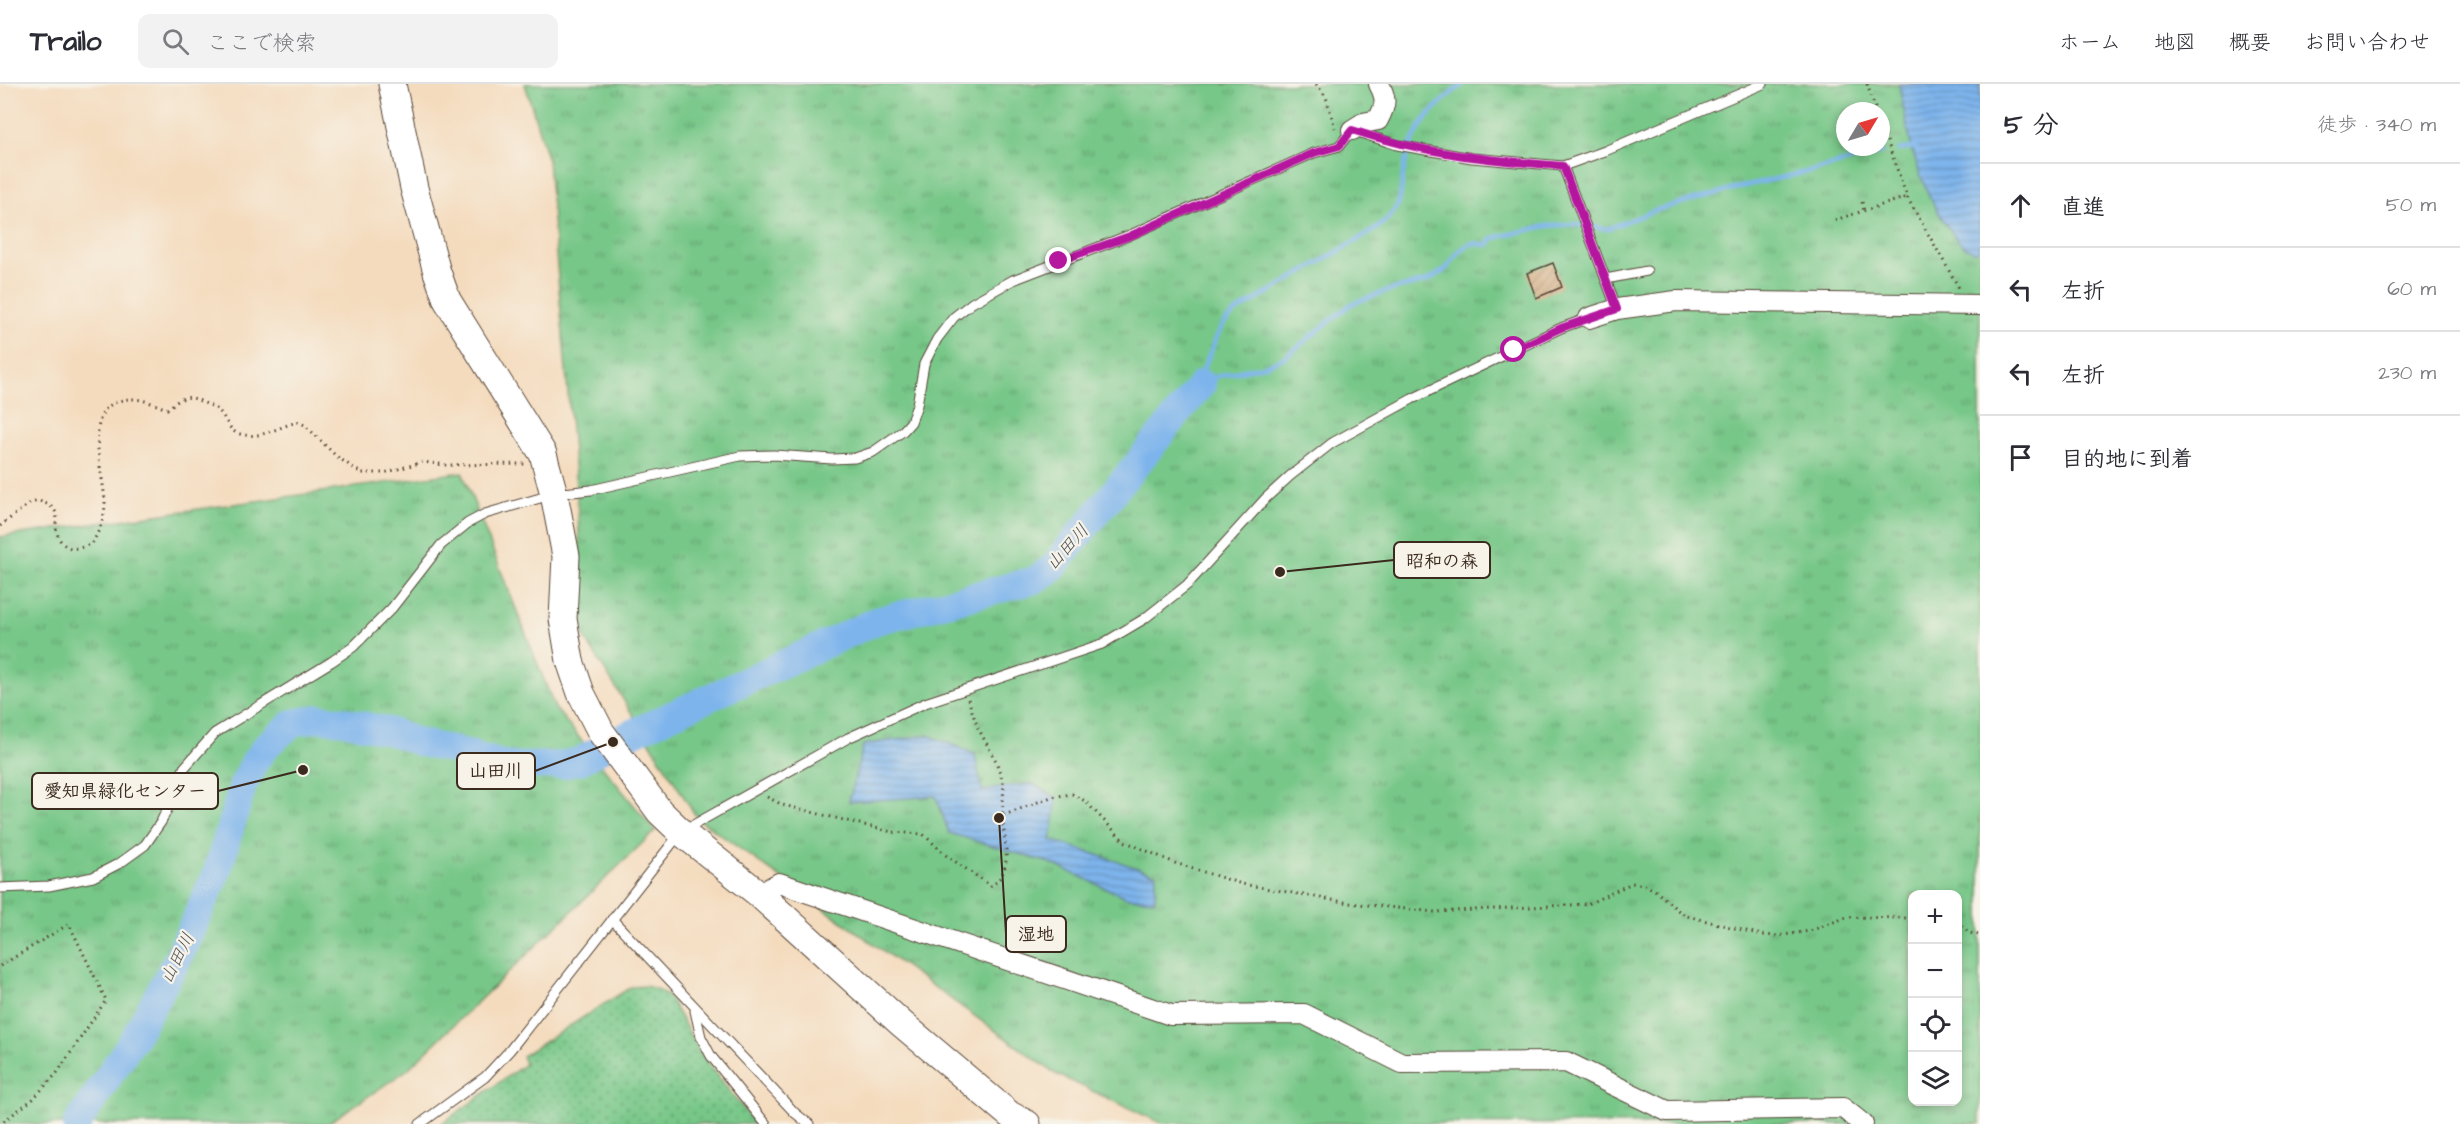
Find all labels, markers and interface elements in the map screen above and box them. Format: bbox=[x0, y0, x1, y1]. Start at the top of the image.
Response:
search box bbox=[138, 14, 558, 68]
text: Trailo bbox=[30, 22, 102, 61]
icon: search bbox=[159, 25, 192, 58]
text: ここで検索 bbox=[207, 28, 317, 59]
text: ホーム bbox=[2059, 28, 2121, 57]
text: 地図 bbox=[2154, 28, 2196, 57]
text: 概要 bbox=[2229, 28, 2271, 57]
text: お問い合わせ bbox=[2304, 28, 2430, 57]
north arrow bbox=[1836, 102, 1890, 156]
text: 5 分 bbox=[2004, 107, 2059, 143]
text: 徒歩 · 340 m bbox=[2317, 111, 2436, 139]
icon: ahead bbox=[2004, 189, 2037, 222]
text: 50 m bbox=[2386, 191, 2436, 219]
text: 直進 bbox=[2061, 192, 2105, 223]
route end bbox=[1045, 247, 1071, 273]
icon: left bbox=[2004, 273, 2037, 306]
text: 60 m bbox=[2387, 275, 2436, 303]
text: 左折 bbox=[2061, 276, 2105, 307]
route start bbox=[1500, 336, 1526, 362]
icon: left bbox=[2004, 357, 2037, 390]
text: 230 m bbox=[2378, 359, 2436, 387]
text: 左折 bbox=[2061, 360, 2105, 391]
icon: arrive bbox=[2004, 441, 2037, 474]
text: 目的地に到着 bbox=[2061, 444, 2193, 475]
water label: 山田川 bbox=[1040, 519, 1095, 576]
callout: 昭和の森 bbox=[1394, 542, 1490, 578]
text: 昭和の森 bbox=[1406, 549, 1478, 574]
callout: 山田川 bbox=[457, 753, 535, 789]
text: 山田川 bbox=[469, 759, 523, 784]
callout: 愛知県緑化センター bbox=[32, 773, 218, 809]
text: 愛知県緑化センター bbox=[44, 779, 206, 804]
map controls bbox=[1908, 890, 1962, 1106]
button: + bbox=[1908, 890, 1962, 944]
callout: 湿地 bbox=[1006, 916, 1066, 952]
text: 湿地 bbox=[1018, 922, 1054, 947]
water label: 山田川 bbox=[154, 928, 201, 988]
button: − bbox=[1908, 944, 1962, 998]
button: locate bbox=[1908, 998, 1962, 1052]
button: layers bbox=[1908, 1052, 1962, 1106]

